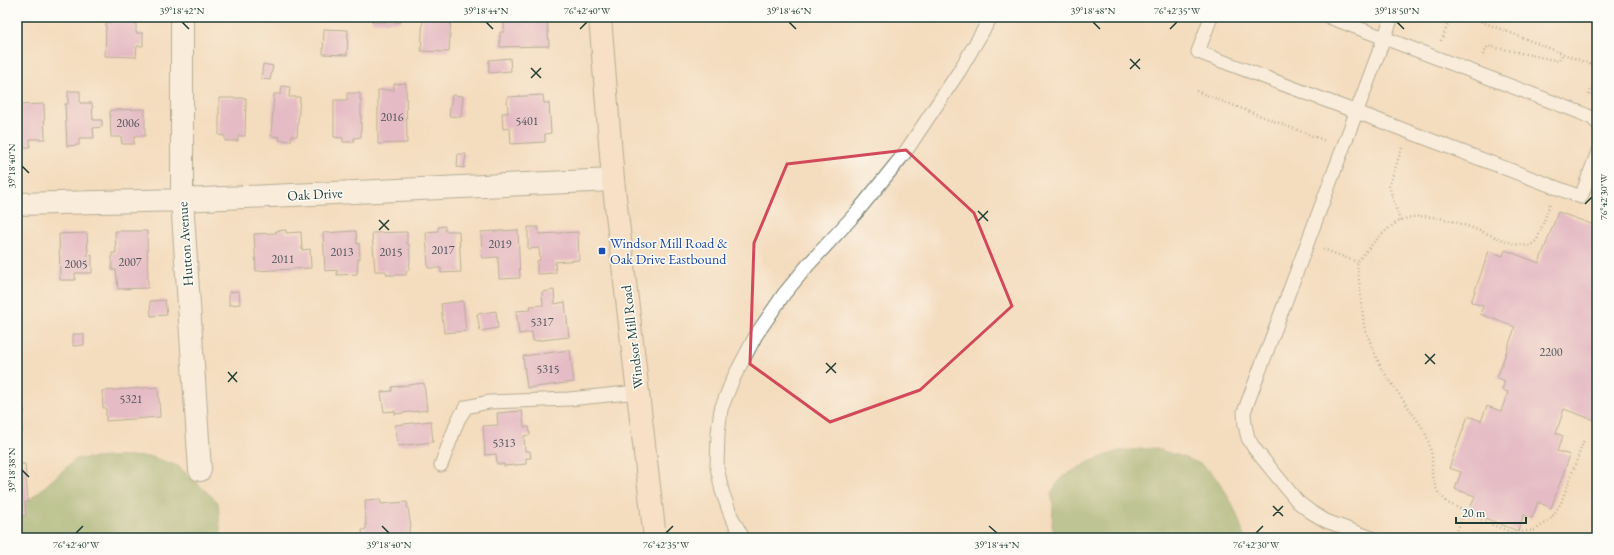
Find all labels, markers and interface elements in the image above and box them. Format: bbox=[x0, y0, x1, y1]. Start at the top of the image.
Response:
text: 39°18'42"N bbox=[160, 4, 205, 17]
text: 39°18'44"N bbox=[464, 4, 509, 17]
text: 76°42'40"W bbox=[564, 4, 611, 17]
text: 39°18'46"N bbox=[767, 4, 812, 17]
text: 39°18'48"N bbox=[1071, 4, 1116, 17]
text: 76°42'35"W bbox=[1154, 4, 1201, 17]
text: 39°18'50"N bbox=[1375, 4, 1420, 17]
house number: 2016 bbox=[380, 109, 404, 125]
house number: 5401 bbox=[515, 113, 539, 129]
house number: 2006 bbox=[116, 115, 140, 131]
text: 39°18'40"N bbox=[5, 143, 18, 188]
text: 76°42'30"W bbox=[1597, 173, 1610, 220]
street label: Oak Drive bbox=[287, 184, 344, 204]
street label: Hutton Avenue bbox=[173, 201, 197, 287]
place label: Windsor Mill Road & Oak Drive Eastbound bbox=[610, 234, 728, 268]
house number: 2019 bbox=[488, 236, 512, 252]
house number: 2017 bbox=[431, 242, 455, 258]
house number: 2013 bbox=[330, 244, 354, 260]
house number: 2015 bbox=[379, 244, 403, 260]
marker: Windsor Mill Road & Oak Drive Eastbound bbox=[597, 246, 607, 256]
house number: 2011 bbox=[271, 251, 295, 267]
house number: 2007 bbox=[118, 254, 142, 270]
house number: 2005 bbox=[64, 256, 88, 272]
street label: Windsor Mill Road bbox=[617, 283, 647, 390]
house number: 5317 bbox=[530, 314, 554, 330]
house number: 2200 bbox=[1539, 344, 1563, 360]
house number: 5315 bbox=[536, 361, 560, 377]
house number: 5321 bbox=[119, 391, 143, 407]
house number: 5313 bbox=[492, 435, 516, 451]
text: 39°18'38"N bbox=[5, 447, 18, 492]
scale bar bbox=[1456, 499, 1526, 525]
text: 20 m bbox=[1462, 505, 1486, 521]
text: 76°42'40"W bbox=[53, 538, 100, 551]
text: 39°18'40"N bbox=[367, 538, 412, 551]
text: 76°42'35"W bbox=[643, 538, 690, 551]
text: 39°18'44"N bbox=[975, 538, 1020, 551]
text: 76°42'30"W bbox=[1233, 538, 1280, 551]

